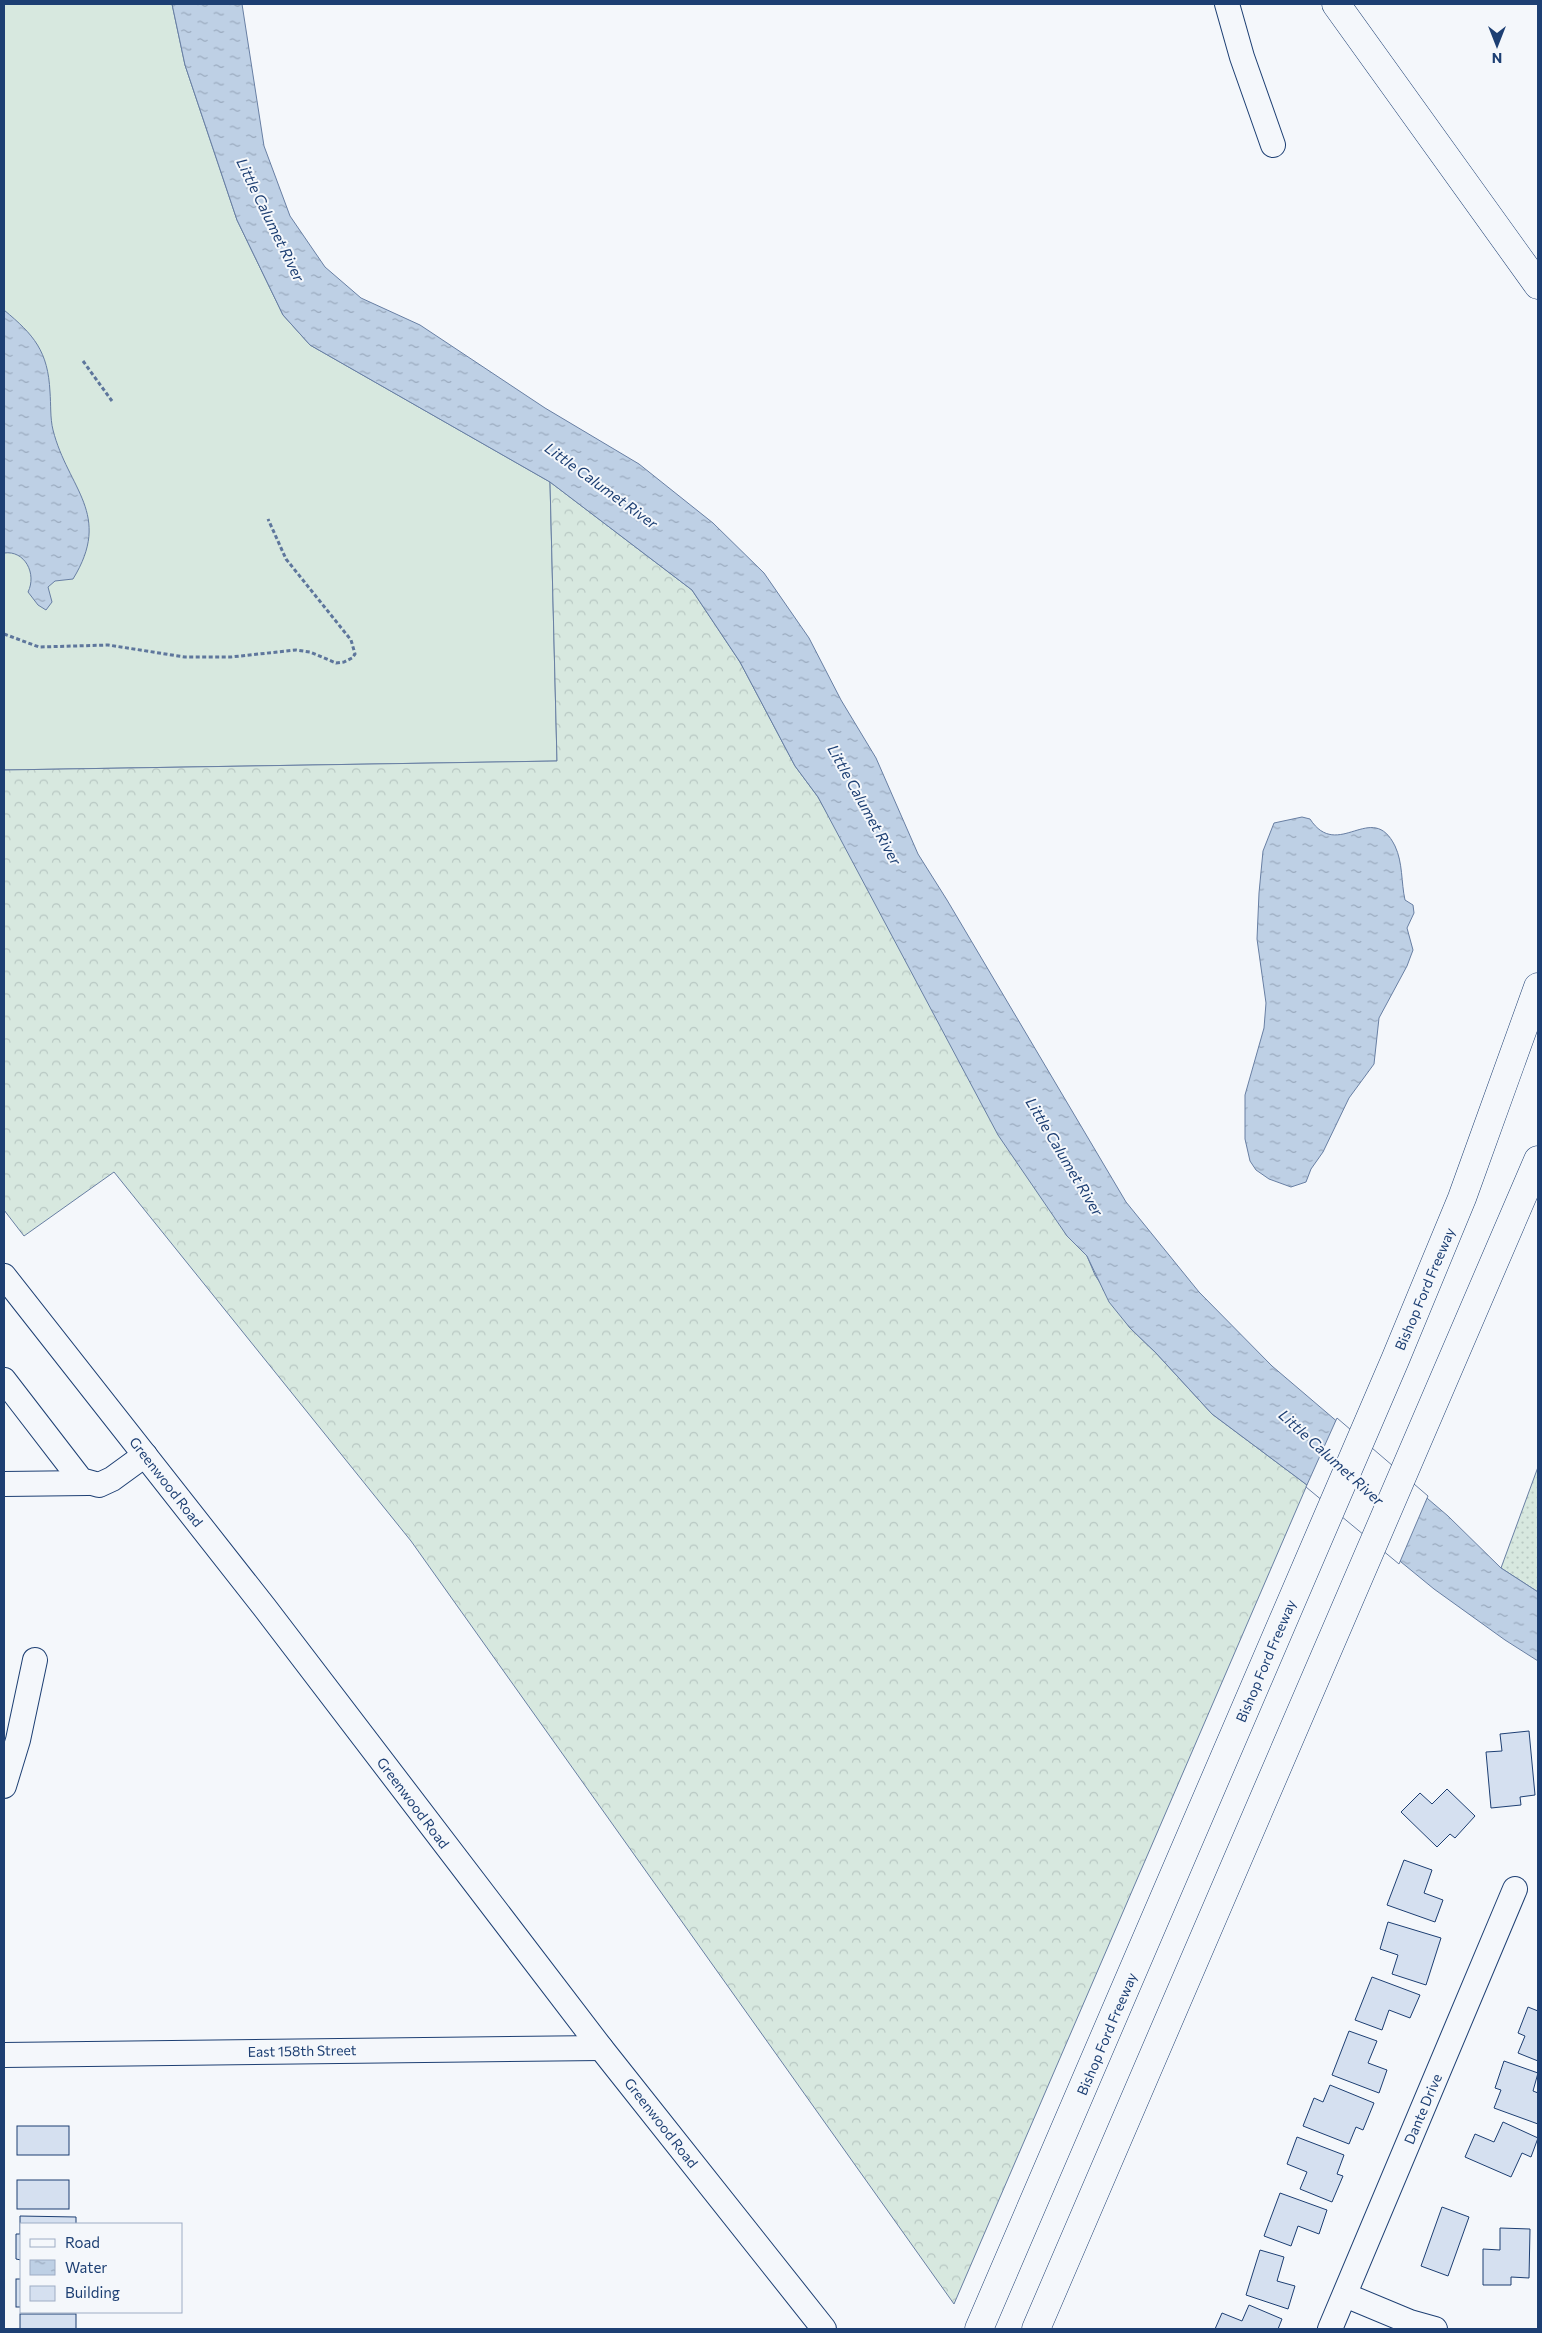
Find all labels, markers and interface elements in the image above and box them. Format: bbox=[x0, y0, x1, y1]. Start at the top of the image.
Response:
north arrow bbox=[1472, 20, 1522, 70]
text: N bbox=[1492, 50, 1502, 67]
water label: Little Calumet River bbox=[233, 155, 309, 285]
water label: Little Calumet River bbox=[542, 438, 662, 533]
water label: Little Calumet River bbox=[824, 741, 906, 869]
water label: Little Calumet River bbox=[1022, 1094, 1108, 1220]
street label: Bishop Ford Freeway bbox=[1391, 1225, 1458, 1353]
water label: Little Calumet River bbox=[1276, 1405, 1389, 1510]
street label: Greenwood Road bbox=[126, 1433, 207, 1530]
street label: Bishop Ford Freeway bbox=[1232, 1597, 1299, 1725]
street label: Greenwood Road bbox=[374, 1754, 453, 1852]
street label: Bishop Ford Freeway bbox=[1073, 1970, 1140, 2098]
street label: East 158th Street bbox=[247, 2041, 357, 2060]
street label: Dante Drive bbox=[1400, 2071, 1445, 2147]
street label: Greenwood Road bbox=[621, 2074, 702, 2171]
legend bbox=[20, 2223, 182, 2313]
text: Road bbox=[65, 2233, 100, 2251]
text: Water bbox=[65, 2258, 107, 2276]
text: Building bbox=[65, 2283, 120, 2301]

